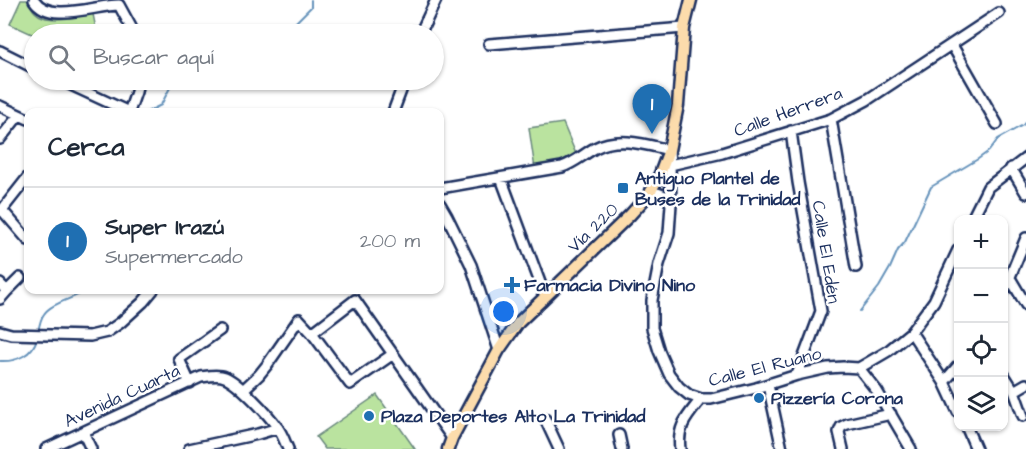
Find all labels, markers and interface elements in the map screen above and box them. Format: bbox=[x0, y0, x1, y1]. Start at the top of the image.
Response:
search box bbox=[24, 24, 444, 90]
icon: search bbox=[45, 41, 78, 74]
text: Buscar aquí bbox=[93, 42, 214, 73]
street label: Calle Herrera bbox=[730, 81, 846, 143]
pin: 1 bbox=[632, 84, 672, 134]
text: Cerca bbox=[48, 129, 125, 165]
place label: Antiguo Plantel de Buses de la Trinidad bbox=[635, 166, 801, 212]
marker: Antiguo Plantel de Buses de la Trinidad bbox=[616, 181, 630, 195]
street label: Vía 220 bbox=[562, 197, 624, 259]
street label: Calle El Edén bbox=[806, 199, 846, 305]
text: Super Irazú bbox=[105, 212, 224, 243]
map controls bbox=[954, 215, 1008, 431]
button: + bbox=[954, 215, 1008, 269]
text: 1 bbox=[66, 227, 69, 255]
text: 200 m bbox=[360, 227, 420, 255]
text: Supermercado bbox=[105, 243, 243, 271]
button: − bbox=[954, 269, 1008, 323]
place label: Farmacia Divino Nino bbox=[524, 273, 696, 298]
marker: Farmacia Divino Nino bbox=[505, 278, 519, 292]
your location bbox=[489, 297, 518, 326]
button: locate bbox=[954, 323, 1008, 377]
street label: Calle El Ruano bbox=[706, 341, 824, 393]
street label: Avenida Cuarta bbox=[60, 358, 184, 434]
button: layers bbox=[954, 377, 1008, 431]
place label: Pizzería Corona bbox=[771, 386, 904, 411]
marker: Pizzería Corona bbox=[752, 391, 766, 405]
place label: Plaza Deportes Alto La Trinidad bbox=[381, 404, 646, 429]
marker: Plaza Deportes Alto La Trinidad bbox=[362, 409, 376, 423]

